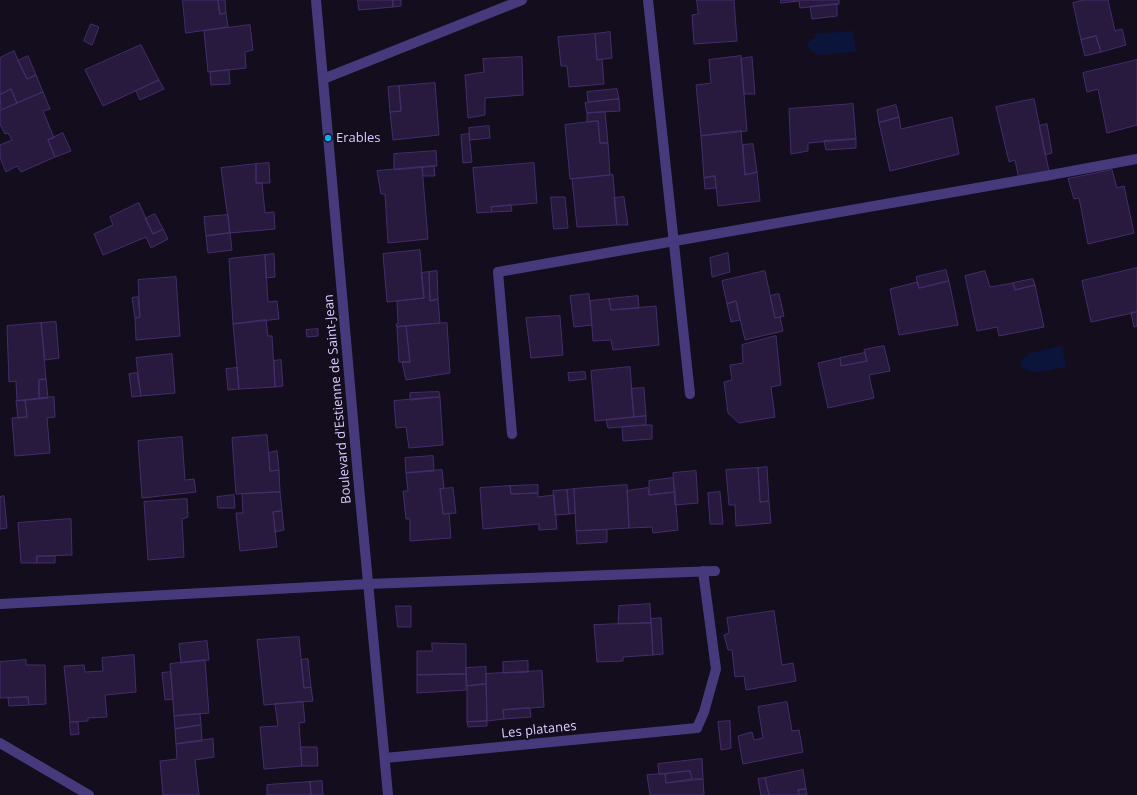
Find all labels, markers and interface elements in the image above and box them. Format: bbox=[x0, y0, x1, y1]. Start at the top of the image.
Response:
place label: Erables bbox=[336, 130, 380, 146]
marker: Erables bbox=[323, 133, 333, 143]
street label: Boulevard d'Estienne de Saint-Jean bbox=[321, 294, 355, 504]
street label: Les platanes bbox=[501, 718, 577, 742]

